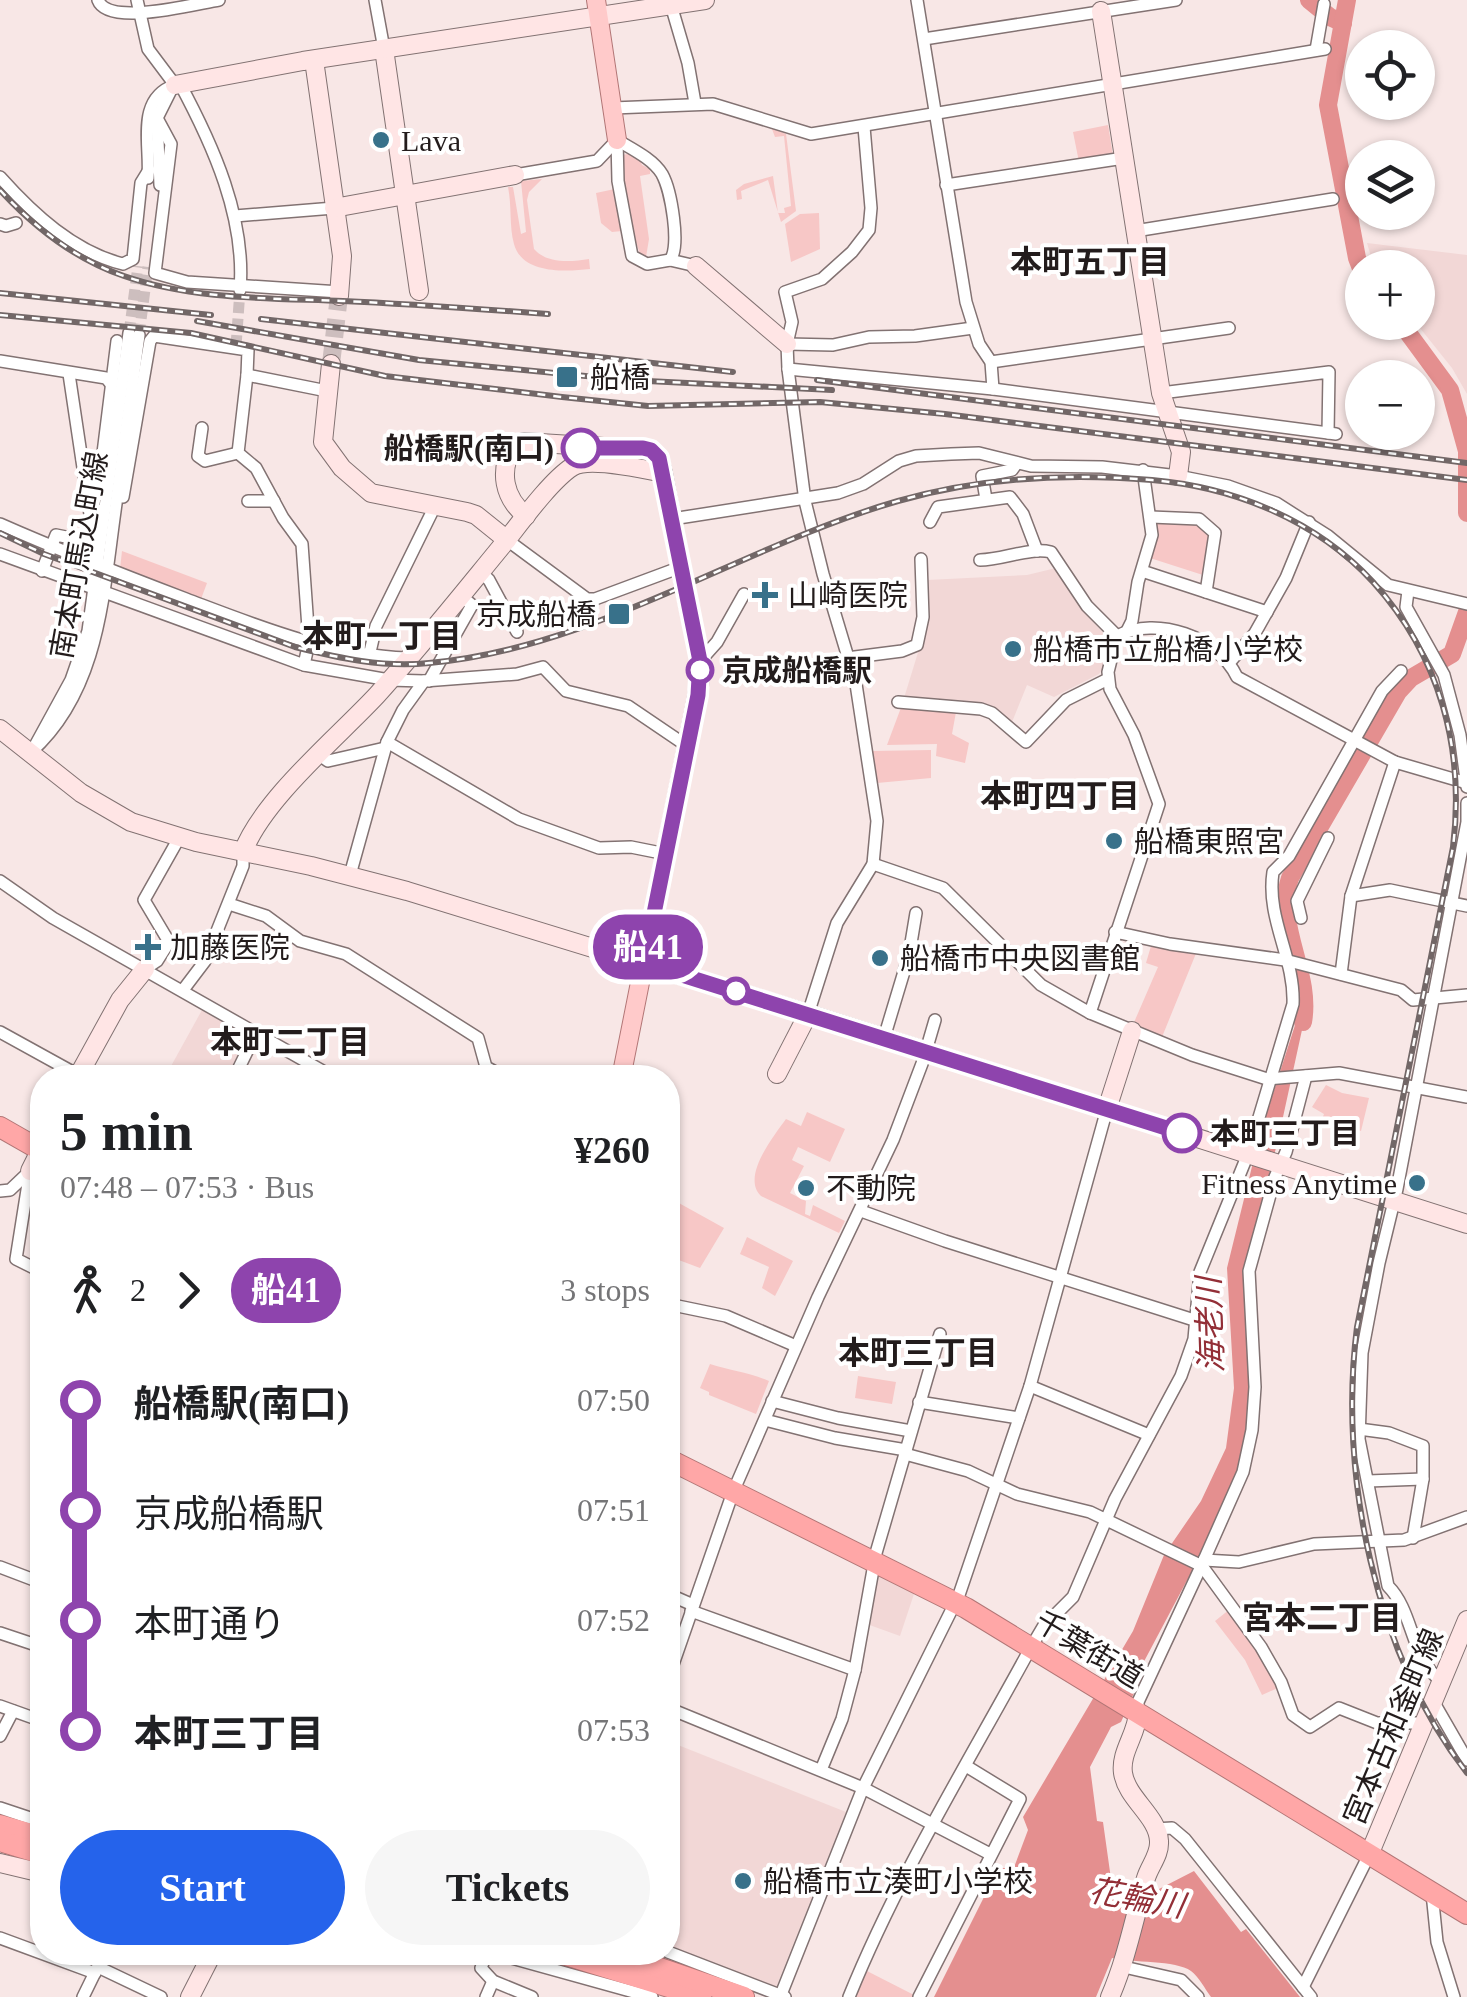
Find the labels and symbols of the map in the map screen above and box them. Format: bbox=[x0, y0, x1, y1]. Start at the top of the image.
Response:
place label: Lava bbox=[401, 124, 461, 157]
marker: Lava bbox=[370, 129, 392, 151]
district label: 本町五丁目 bbox=[1010, 244, 1170, 280]
place label: 船橋 bbox=[590, 361, 650, 394]
marker: 船橋 bbox=[554, 364, 580, 390]
marker: 船橋駅(南口) bbox=[562, 429, 600, 467]
place label: 船橋駅(南口) bbox=[384, 432, 554, 466]
street label: 南本町馬込町線 bbox=[45, 449, 113, 661]
place label: 山崎医院 bbox=[788, 579, 908, 612]
marker: 山崎医院 bbox=[752, 582, 778, 608]
place label: 京成船橋 bbox=[476, 598, 596, 631]
marker: 京成船橋 bbox=[606, 601, 632, 627]
district label: 本町一丁目 bbox=[302, 618, 462, 654]
place label: 船橋市立船橋小学校 bbox=[1033, 633, 1303, 666]
marker: 船橋市立船橋小学校 bbox=[1002, 638, 1024, 660]
place label: 京成船橋駅 bbox=[722, 654, 872, 687]
marker: 京成船橋駅 bbox=[687, 657, 713, 683]
district label: 本町四丁目 bbox=[980, 778, 1140, 814]
place label: 船橋東照宮 bbox=[1134, 825, 1284, 858]
marker: 船橋東照宮 bbox=[1103, 830, 1125, 852]
line badge: 船41 bbox=[590, 914, 706, 980]
place label: 加藤医院 bbox=[170, 931, 290, 964]
marker: 加藤医院 bbox=[135, 934, 161, 960]
place label: 船橋市中央図書館 bbox=[900, 942, 1140, 975]
marker: 船橋市中央図書館 bbox=[869, 947, 891, 969]
unlabelled marker bbox=[723, 978, 749, 1004]
district label: 本町二丁目 bbox=[210, 1024, 370, 1060]
marker: 本町三丁目 bbox=[1163, 1114, 1201, 1152]
place label: 本町三丁目 bbox=[1210, 1117, 1360, 1150]
place label: Fitness Anytime bbox=[1201, 1167, 1397, 1200]
place label: 不動院 bbox=[826, 1172, 916, 1205]
marker: Fitness Anytime bbox=[1406, 1172, 1428, 1194]
marker: 不動院 bbox=[795, 1177, 817, 1199]
water label: 海老川 bbox=[1190, 1273, 1230, 1374]
district label: 本町三丁目 bbox=[838, 1335, 998, 1371]
district label: 宮本二丁目 bbox=[1242, 1600, 1402, 1636]
street label: 千葉街道 bbox=[1029, 1604, 1149, 1694]
street label: 宮本古和釜町線 bbox=[1337, 1624, 1449, 1830]
place label: 船橋市立湊町小学校 bbox=[763, 1865, 1033, 1898]
marker: 船橋市立湊町小学校 bbox=[732, 1870, 754, 1892]
water label: 花輪川 bbox=[1087, 1872, 1190, 1925]

